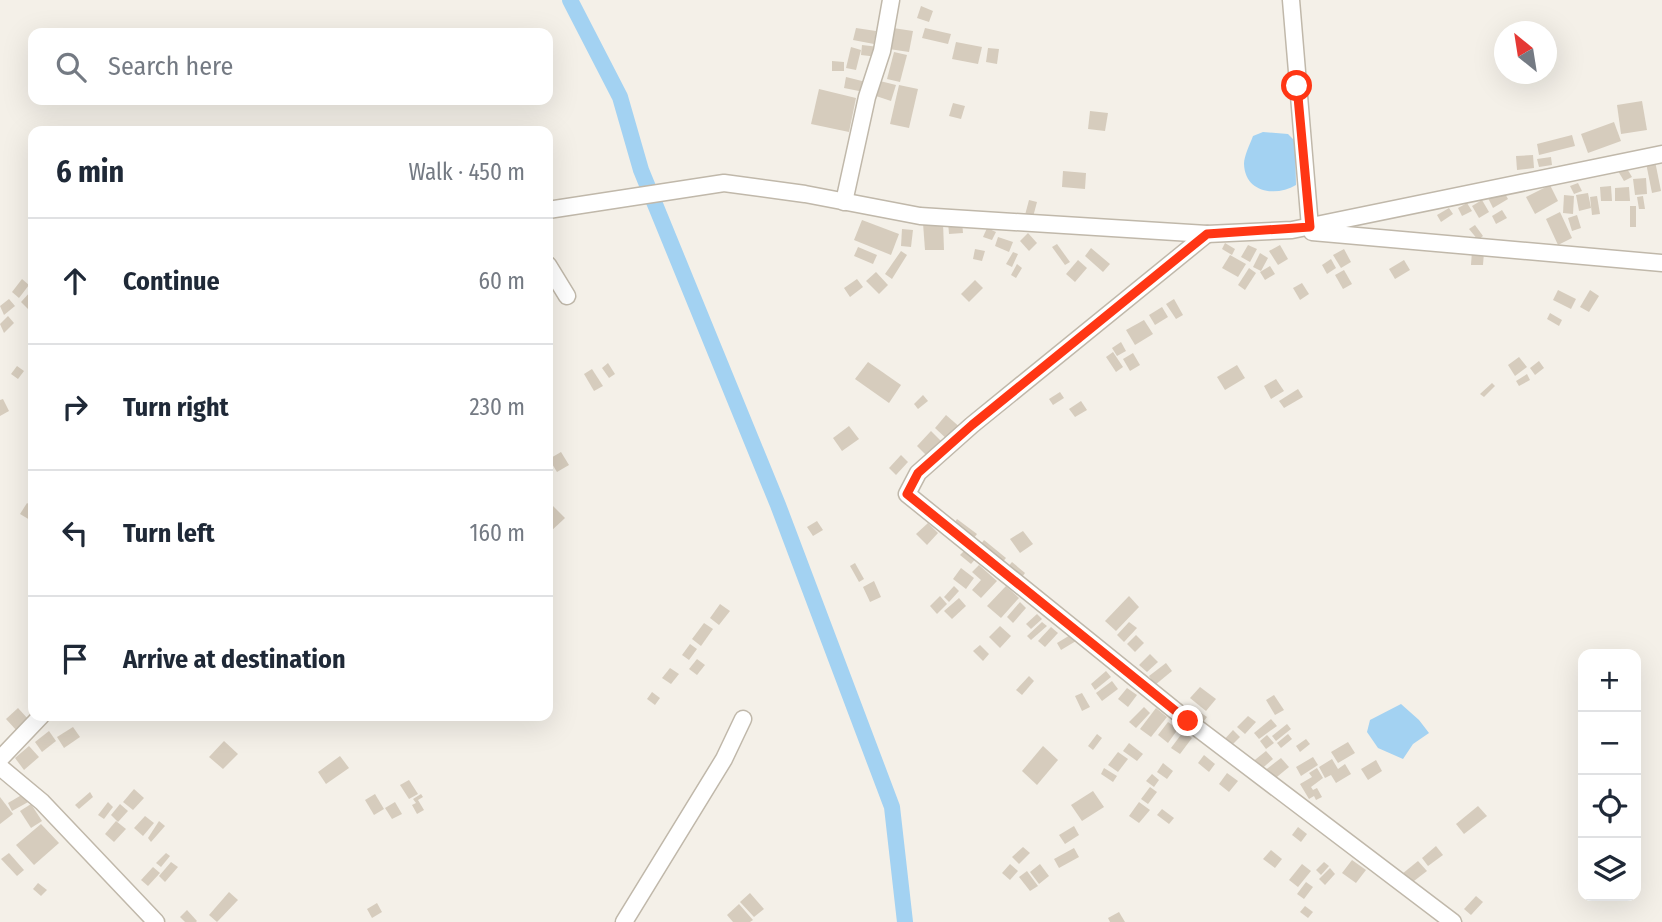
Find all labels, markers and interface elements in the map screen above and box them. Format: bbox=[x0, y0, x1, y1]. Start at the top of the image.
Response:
north arrow bbox=[1494, 21, 1557, 84]
search box bbox=[28, 28, 553, 105]
icon: search bbox=[52, 48, 90, 86]
text: Search here bbox=[108, 51, 233, 82]
route start bbox=[1281, 70, 1312, 101]
text: 6 min bbox=[56, 154, 124, 190]
text: Walk · 450 m bbox=[408, 158, 525, 186]
icon: ahead bbox=[56, 262, 94, 300]
text: Continue bbox=[123, 266, 220, 297]
text: 60 m bbox=[479, 267, 525, 295]
icon: right bbox=[56, 388, 94, 426]
text: Turn right bbox=[123, 392, 229, 423]
text: 230 m bbox=[469, 393, 525, 421]
icon: left bbox=[56, 514, 94, 552]
text: Turn left bbox=[123, 518, 215, 549]
text: 160 m bbox=[470, 519, 525, 547]
icon: arrive bbox=[56, 640, 94, 678]
text: Arrive at destination bbox=[123, 644, 346, 675]
map controls bbox=[1578, 649, 1641, 901]
button: + bbox=[1578, 649, 1641, 712]
route end bbox=[1172, 705, 1203, 736]
button: − bbox=[1578, 712, 1641, 775]
button: locate bbox=[1578, 775, 1641, 838]
button: layers bbox=[1578, 838, 1641, 901]

